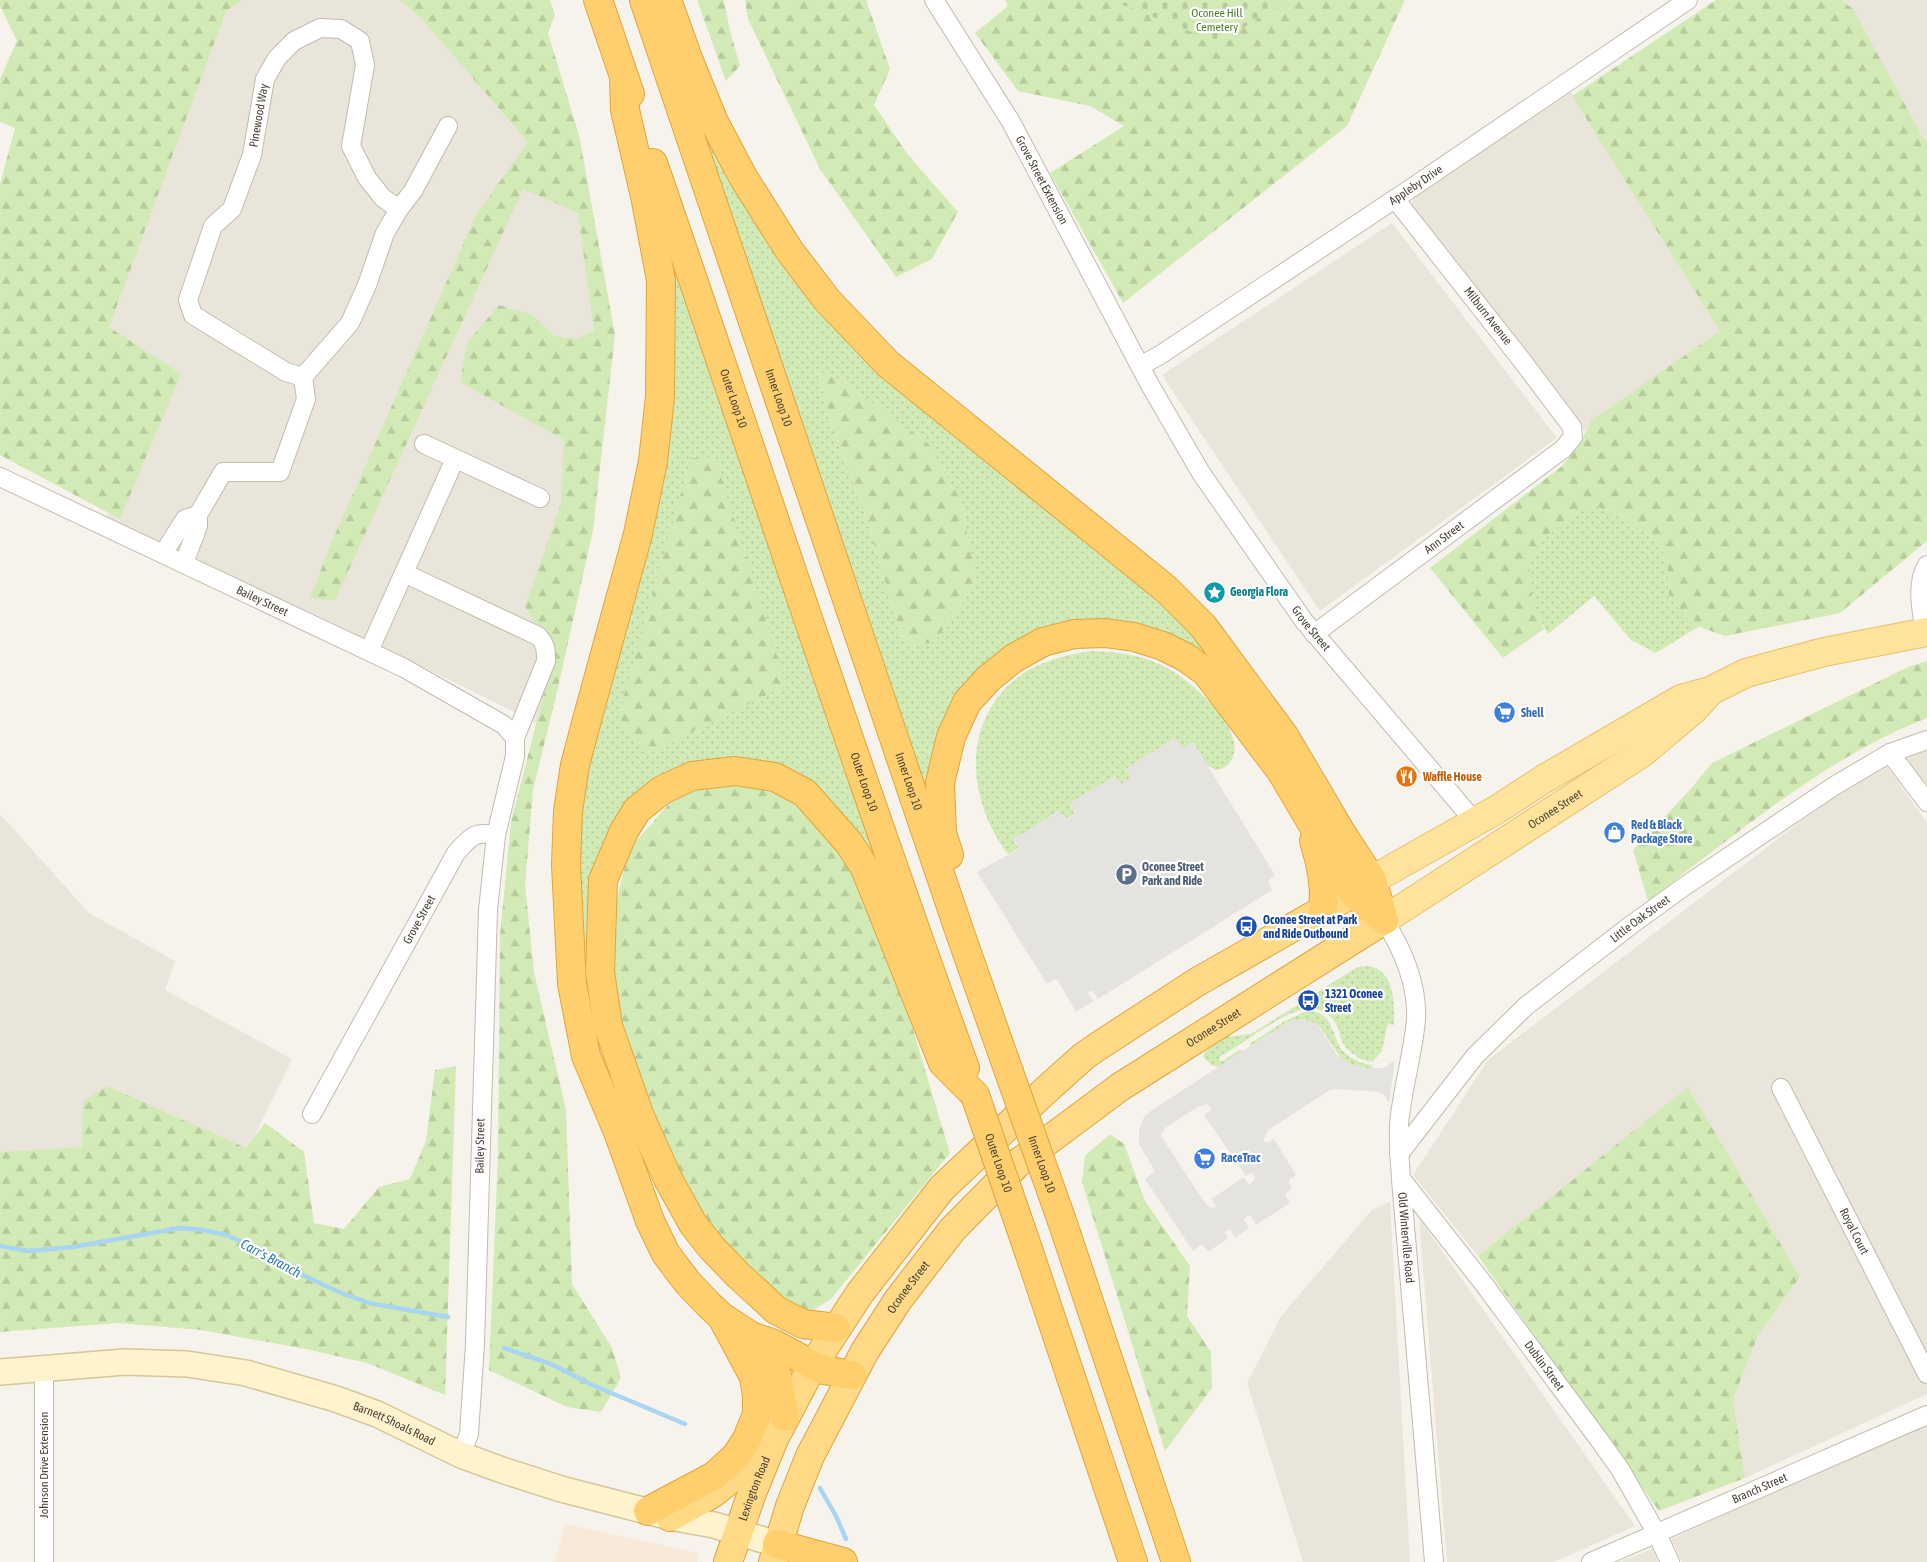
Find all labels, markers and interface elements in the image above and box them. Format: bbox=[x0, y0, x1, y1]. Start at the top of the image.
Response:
park label: Oconee Hill Cemetery bbox=[1191, 6, 1244, 34]
street label: Pinewood Way bbox=[246, 83, 271, 148]
street label: Grove Street Extension bbox=[1013, 133, 1071, 227]
street label: Appleby Drive bbox=[1386, 162, 1445, 208]
street label: Milburn Avenue bbox=[1461, 284, 1515, 348]
street label: Outer Loop 10 bbox=[717, 367, 750, 430]
street label: Inner Loop 10 bbox=[762, 367, 795, 429]
street label: Ann Street bbox=[1422, 518, 1467, 557]
place icon: Georgia Flora bbox=[1202, 580, 1226, 604]
street label: Bailey Street bbox=[234, 583, 291, 619]
place label: Georgia Flora bbox=[1230, 585, 1289, 599]
street label: Grove Street bbox=[1289, 603, 1334, 654]
supermarket icon: Shell bbox=[1493, 701, 1517, 725]
place label: Shell bbox=[1521, 706, 1544, 720]
street label: Outer Loop 10 bbox=[847, 751, 881, 814]
street label: Inner Loop 10 bbox=[892, 751, 925, 812]
restaurant icon: Waffle House bbox=[1395, 765, 1419, 789]
place label: Waffle House bbox=[1422, 770, 1482, 784]
street label: Oconee Street bbox=[1526, 786, 1585, 832]
place label: Red & Black Package Store bbox=[1631, 818, 1693, 846]
shop icon: Red & Black Package Store bbox=[1603, 820, 1627, 844]
place label: Oconee Street Park and Ride bbox=[1142, 860, 1204, 888]
parking icon: Oconee Street Park and Ride bbox=[1114, 862, 1138, 886]
street label: Grove Street bbox=[400, 892, 439, 947]
street label: Little Oak Street bbox=[1608, 892, 1673, 945]
place label: Oconee Street at Park and Ride Outbound bbox=[1263, 913, 1358, 941]
bus stop icon: Oconee Street at Park and Ride Outbound bbox=[1235, 915, 1259, 939]
place label: 1321 Oconee Street bbox=[1325, 987, 1384, 1015]
bus stop icon: 1321 Oconee Street bbox=[1297, 989, 1321, 1013]
street label: Oconee Street bbox=[1184, 1005, 1244, 1050]
street label: Bailey Street bbox=[473, 1118, 487, 1174]
street label: Outer Loop 10 bbox=[982, 1132, 1015, 1195]
street label: Inner Loop 10 bbox=[1025, 1134, 1059, 1195]
supermarket icon: RaceTrac bbox=[1193, 1146, 1217, 1170]
place label: RaceTrac bbox=[1221, 1151, 1261, 1165]
street label: Old Winterville Road bbox=[1395, 1192, 1417, 1284]
street label: Royal Court bbox=[1836, 1206, 1872, 1258]
water label: Carr's Branch bbox=[238, 1235, 304, 1281]
street label: Oconee Street bbox=[884, 1258, 933, 1316]
street label: Dublin Street bbox=[1521, 1338, 1567, 1394]
street label: Barnett Shoals Road bbox=[351, 1399, 438, 1448]
street label: Johnson Drive Extension bbox=[37, 1412, 51, 1518]
street label: Lexington Road bbox=[736, 1454, 773, 1523]
street label: Branch Street bbox=[1730, 1470, 1790, 1506]

